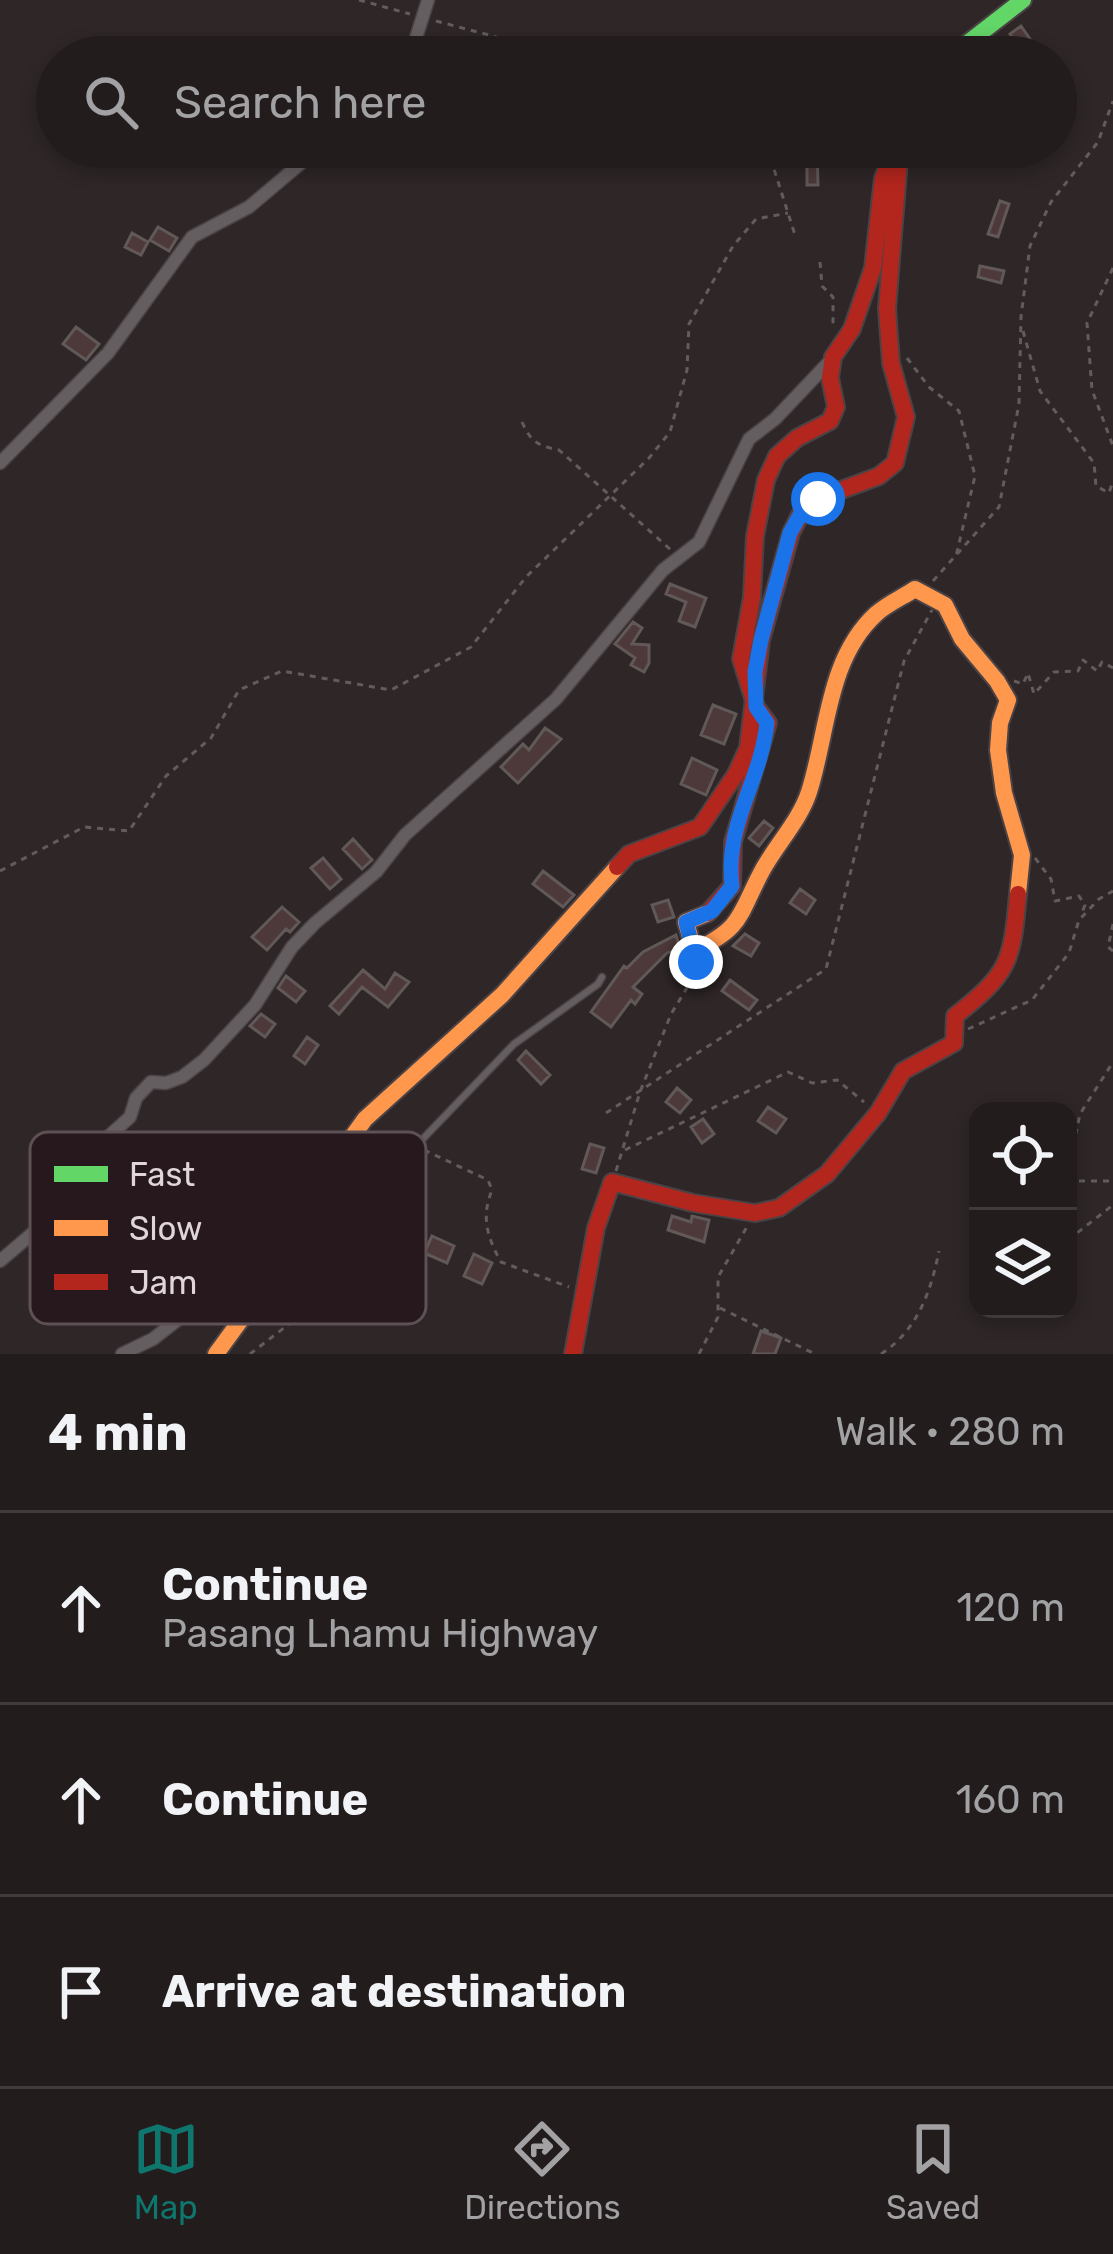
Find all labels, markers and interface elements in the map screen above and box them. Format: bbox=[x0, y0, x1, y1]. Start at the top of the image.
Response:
search box bbox=[36, 36, 1077, 168]
icon: search bbox=[78, 69, 144, 135]
text: Search here bbox=[174, 76, 426, 129]
route start bbox=[791, 472, 845, 526]
route end bbox=[669, 935, 723, 989]
map controls bbox=[969, 1102, 1077, 1318]
button: locate bbox=[969, 1102, 1077, 1210]
legend bbox=[30, 1132, 426, 1324]
text: Fast bbox=[129, 1155, 195, 1194]
text: Slow bbox=[129, 1209, 203, 1248]
button: layers bbox=[969, 1210, 1077, 1318]
text: Jam bbox=[129, 1263, 197, 1302]
text: 4 min bbox=[48, 1402, 188, 1463]
text: Walk · 280 m bbox=[835, 1409, 1065, 1455]
text: Continue bbox=[162, 1558, 368, 1611]
icon: ahead bbox=[48, 1575, 114, 1641]
text: 120 m bbox=[956, 1585, 1065, 1631]
text: Pasang Lhamu Highway bbox=[162, 1611, 598, 1657]
icon: ahead bbox=[48, 1767, 114, 1833]
text: Continue bbox=[162, 1773, 368, 1826]
text: 160 m bbox=[956, 1777, 1065, 1823]
icon: arrive bbox=[48, 1959, 114, 2025]
text: Arrive at destination bbox=[162, 1965, 627, 2018]
tab: Map bbox=[133, 2116, 199, 2227]
tab: Directions bbox=[464, 2116, 621, 2227]
tab: Saved bbox=[886, 2116, 980, 2227]

